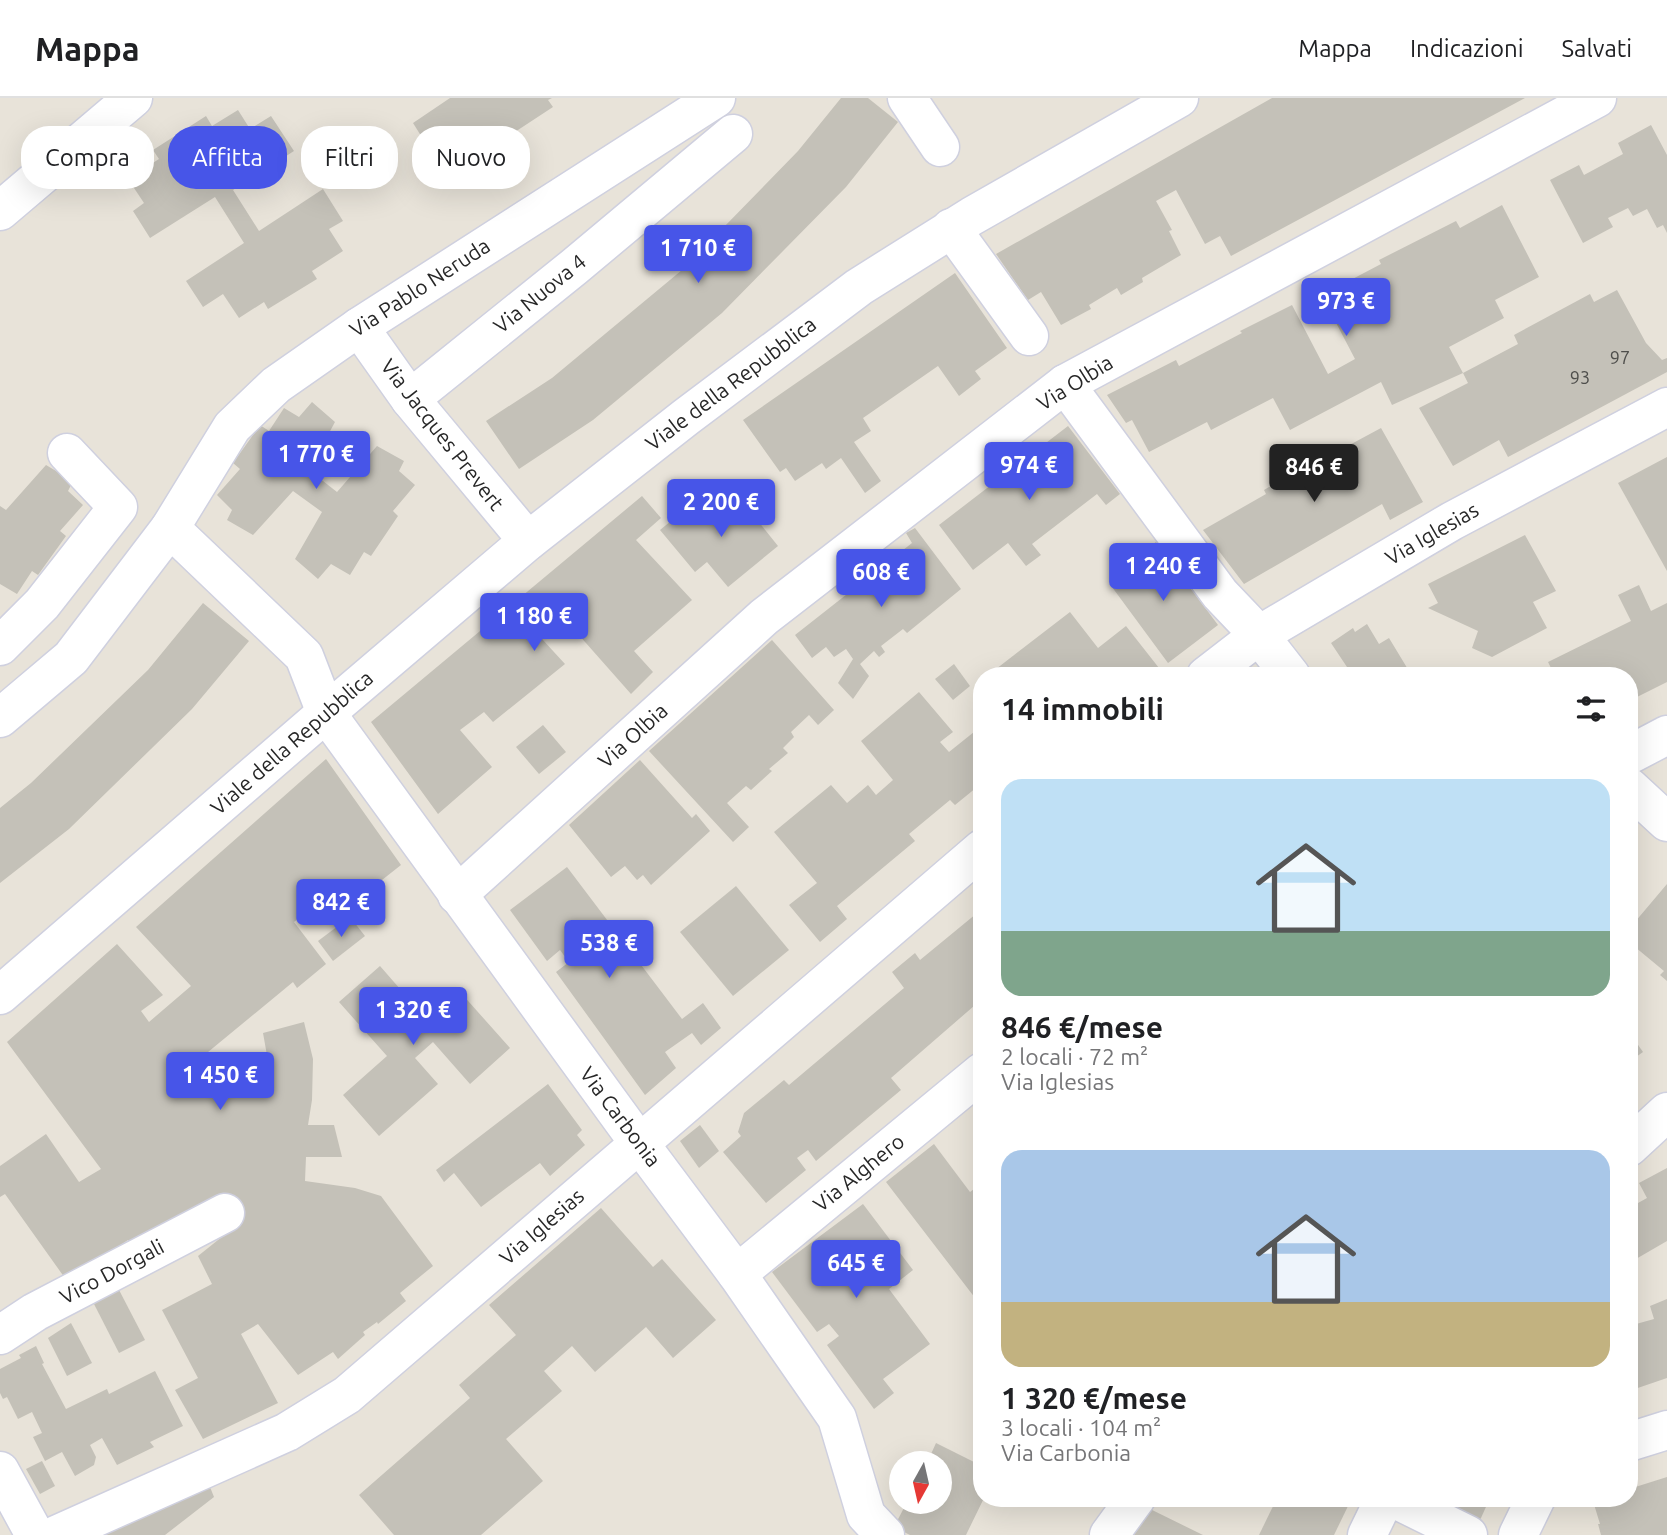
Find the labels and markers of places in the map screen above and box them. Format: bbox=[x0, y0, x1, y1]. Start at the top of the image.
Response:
pin: 1 710 € bbox=[633, 226, 763, 285]
pin: 973 € bbox=[1297, 278, 1395, 338]
pin: 1 770 € bbox=[251, 432, 381, 491]
pin: 974 € bbox=[980, 442, 1078, 502]
pin: 846 € bbox=[1265, 444, 1363, 504]
pin: 2 200 € bbox=[656, 480, 786, 539]
pin: 1 240 € bbox=[1098, 544, 1228, 603]
pin: 608 € bbox=[832, 550, 930, 609]
pin: 1 180 € bbox=[469, 594, 599, 653]
pin: 842 € bbox=[292, 880, 390, 939]
pin: 538 € bbox=[560, 920, 658, 980]
pin: 1 320 € bbox=[348, 988, 478, 1047]
pin: 1 450 € bbox=[155, 1052, 285, 1112]
pin: 645 € bbox=[807, 1240, 905, 1300]

